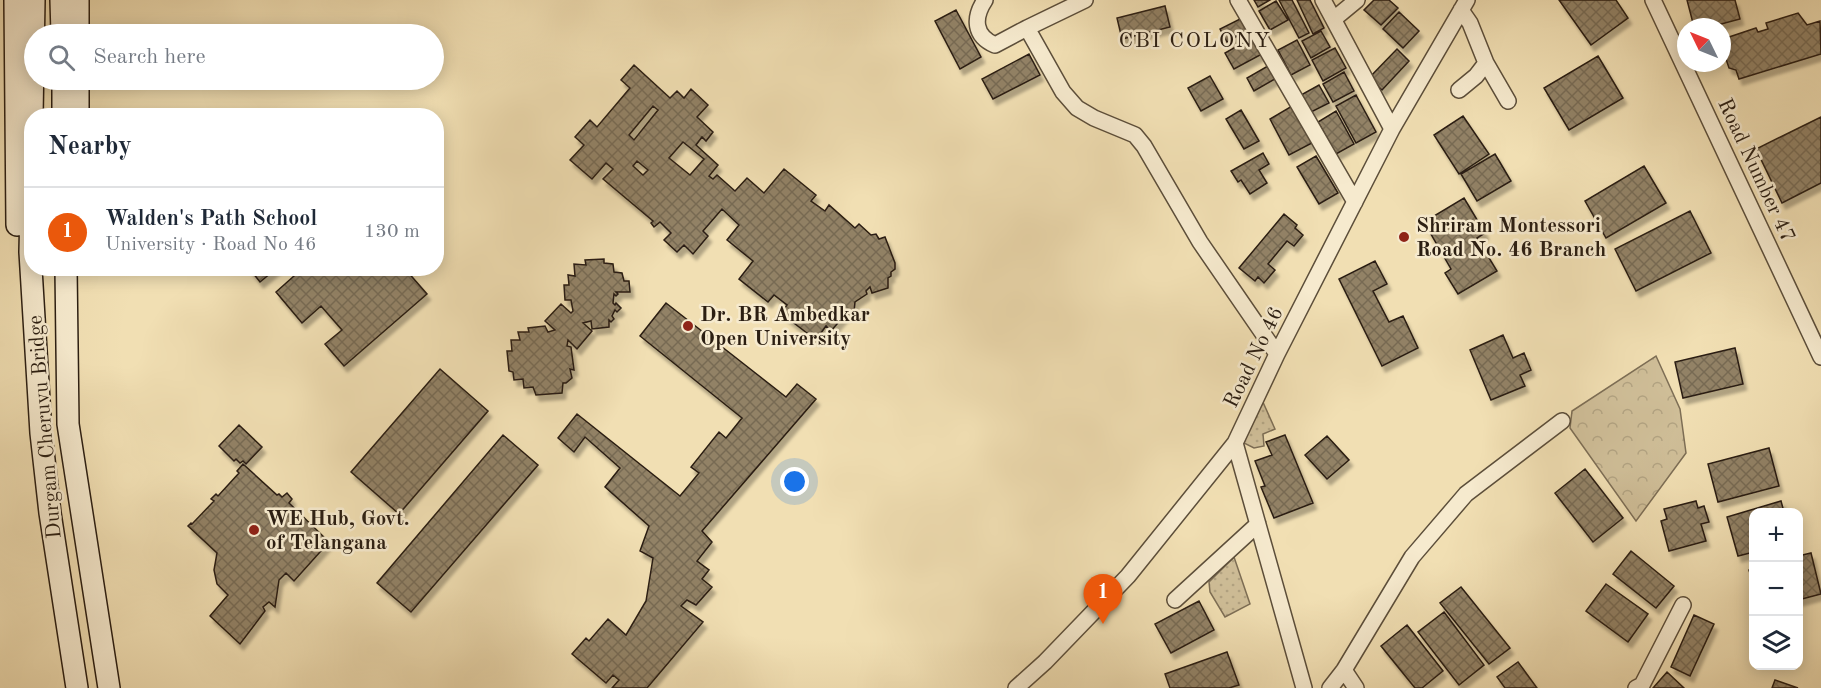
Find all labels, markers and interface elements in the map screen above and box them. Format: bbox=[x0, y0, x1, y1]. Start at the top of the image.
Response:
north arrow bbox=[1677, 18, 1731, 72]
search box bbox=[24, 24, 444, 90]
district label: CBI COLONY bbox=[1119, 30, 1272, 52]
icon: search bbox=[45, 41, 78, 74]
text: Search here bbox=[93, 46, 206, 68]
street label: Road Number 47 bbox=[1713, 96, 1798, 246]
text: Nearby bbox=[48, 134, 132, 160]
text: Walden's Path School bbox=[105, 208, 317, 230]
place label: Shriram Montessori Road No. 46 Branch bbox=[1416, 216, 1607, 261]
text: 1 bbox=[62, 222, 73, 242]
text: 130 m bbox=[364, 222, 420, 242]
marker: Shriram Montessori Road No. 46 Branch bbox=[1397, 230, 1411, 244]
text: University · Road No 46 bbox=[105, 235, 317, 255]
street label: Road No 46 bbox=[1221, 304, 1288, 411]
place label: Dr. BR Ambedkar Open University bbox=[700, 305, 870, 350]
street label: Durgam Cheruvu Bridge bbox=[25, 314, 66, 540]
marker: Dr. BR Ambedkar Open University bbox=[681, 319, 695, 333]
your location bbox=[780, 467, 809, 496]
map controls bbox=[1749, 508, 1803, 670]
button: + bbox=[1749, 508, 1803, 562]
place label: WE Hub, Govt. of Telangana bbox=[266, 509, 410, 554]
marker: WE Hub, Govt. of Telangana bbox=[247, 523, 261, 537]
button: − bbox=[1749, 562, 1803, 616]
pin: 1 bbox=[1084, 574, 1122, 624]
button: layers bbox=[1749, 616, 1803, 670]

